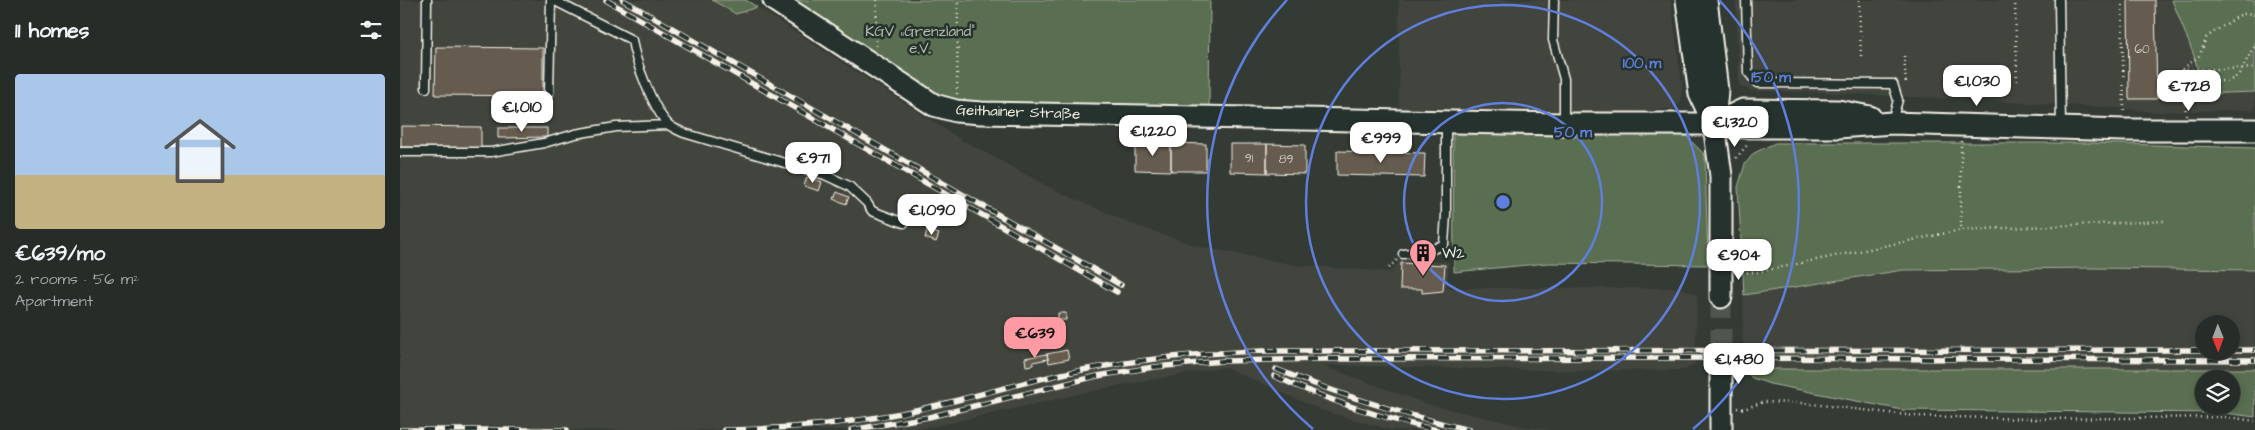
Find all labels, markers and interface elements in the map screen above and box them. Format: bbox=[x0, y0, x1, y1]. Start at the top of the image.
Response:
text: 11 homes bbox=[15, 16, 89, 45]
icon: filters bbox=[357, 16, 385, 44]
park label: KGV „Grenzland“ e.V. bbox=[865, 21, 975, 59]
house number: 60 bbox=[2134, 41, 2150, 58]
text: 100 m bbox=[1623, 53, 1662, 74]
pin: €1,030 bbox=[1936, 64, 2018, 107]
text: 150 m bbox=[1751, 67, 1791, 88]
text: €1,030 bbox=[1954, 70, 2000, 92]
pin: €728 bbox=[2159, 70, 2219, 112]
text: €728 bbox=[2168, 75, 2210, 97]
pin: €1,010 bbox=[481, 90, 563, 133]
text: €1,010 bbox=[502, 96, 542, 118]
street label: Geithainer Straße bbox=[955, 99, 1081, 125]
icon: home bbox=[155, 106, 245, 196]
pin: €1,320 bbox=[1694, 106, 1776, 148]
text: €1,320 bbox=[1713, 111, 1758, 133]
pin: €1,220 bbox=[1112, 114, 1194, 157]
text: €1,220 bbox=[1130, 120, 1176, 142]
pin: €999 bbox=[1351, 121, 1411, 164]
text: 50 m bbox=[1554, 122, 1592, 143]
text: €999 bbox=[1361, 127, 1401, 149]
pin: €971 bbox=[783, 142, 843, 184]
text: €971 bbox=[796, 147, 830, 169]
house number: 91 bbox=[1245, 150, 1254, 167]
house number: 89 bbox=[1279, 151, 1293, 168]
centre of rings bbox=[1494, 193, 1512, 211]
pin: €1,090 bbox=[891, 194, 973, 236]
text: €1,090 bbox=[909, 199, 955, 221]
building icon: W2 bbox=[1408, 238, 1438, 277]
pin: €904 bbox=[1709, 238, 1769, 281]
text: €639/mo bbox=[15, 239, 105, 268]
place label: W2 bbox=[1442, 243, 1465, 264]
text: €904 bbox=[1718, 244, 1760, 266]
text: 2 rooms · 56 m² bbox=[15, 268, 139, 290]
text: Apartment bbox=[15, 290, 93, 312]
north arrow bbox=[2195, 315, 2240, 360]
map controls bbox=[2195, 315, 2240, 415]
pin: €639 bbox=[1005, 316, 1065, 359]
text: €639 bbox=[1015, 322, 1055, 344]
pin: €1,480 bbox=[1698, 342, 1780, 385]
text: €1,480 bbox=[1715, 348, 1763, 370]
button: layers bbox=[2195, 370, 2240, 415]

